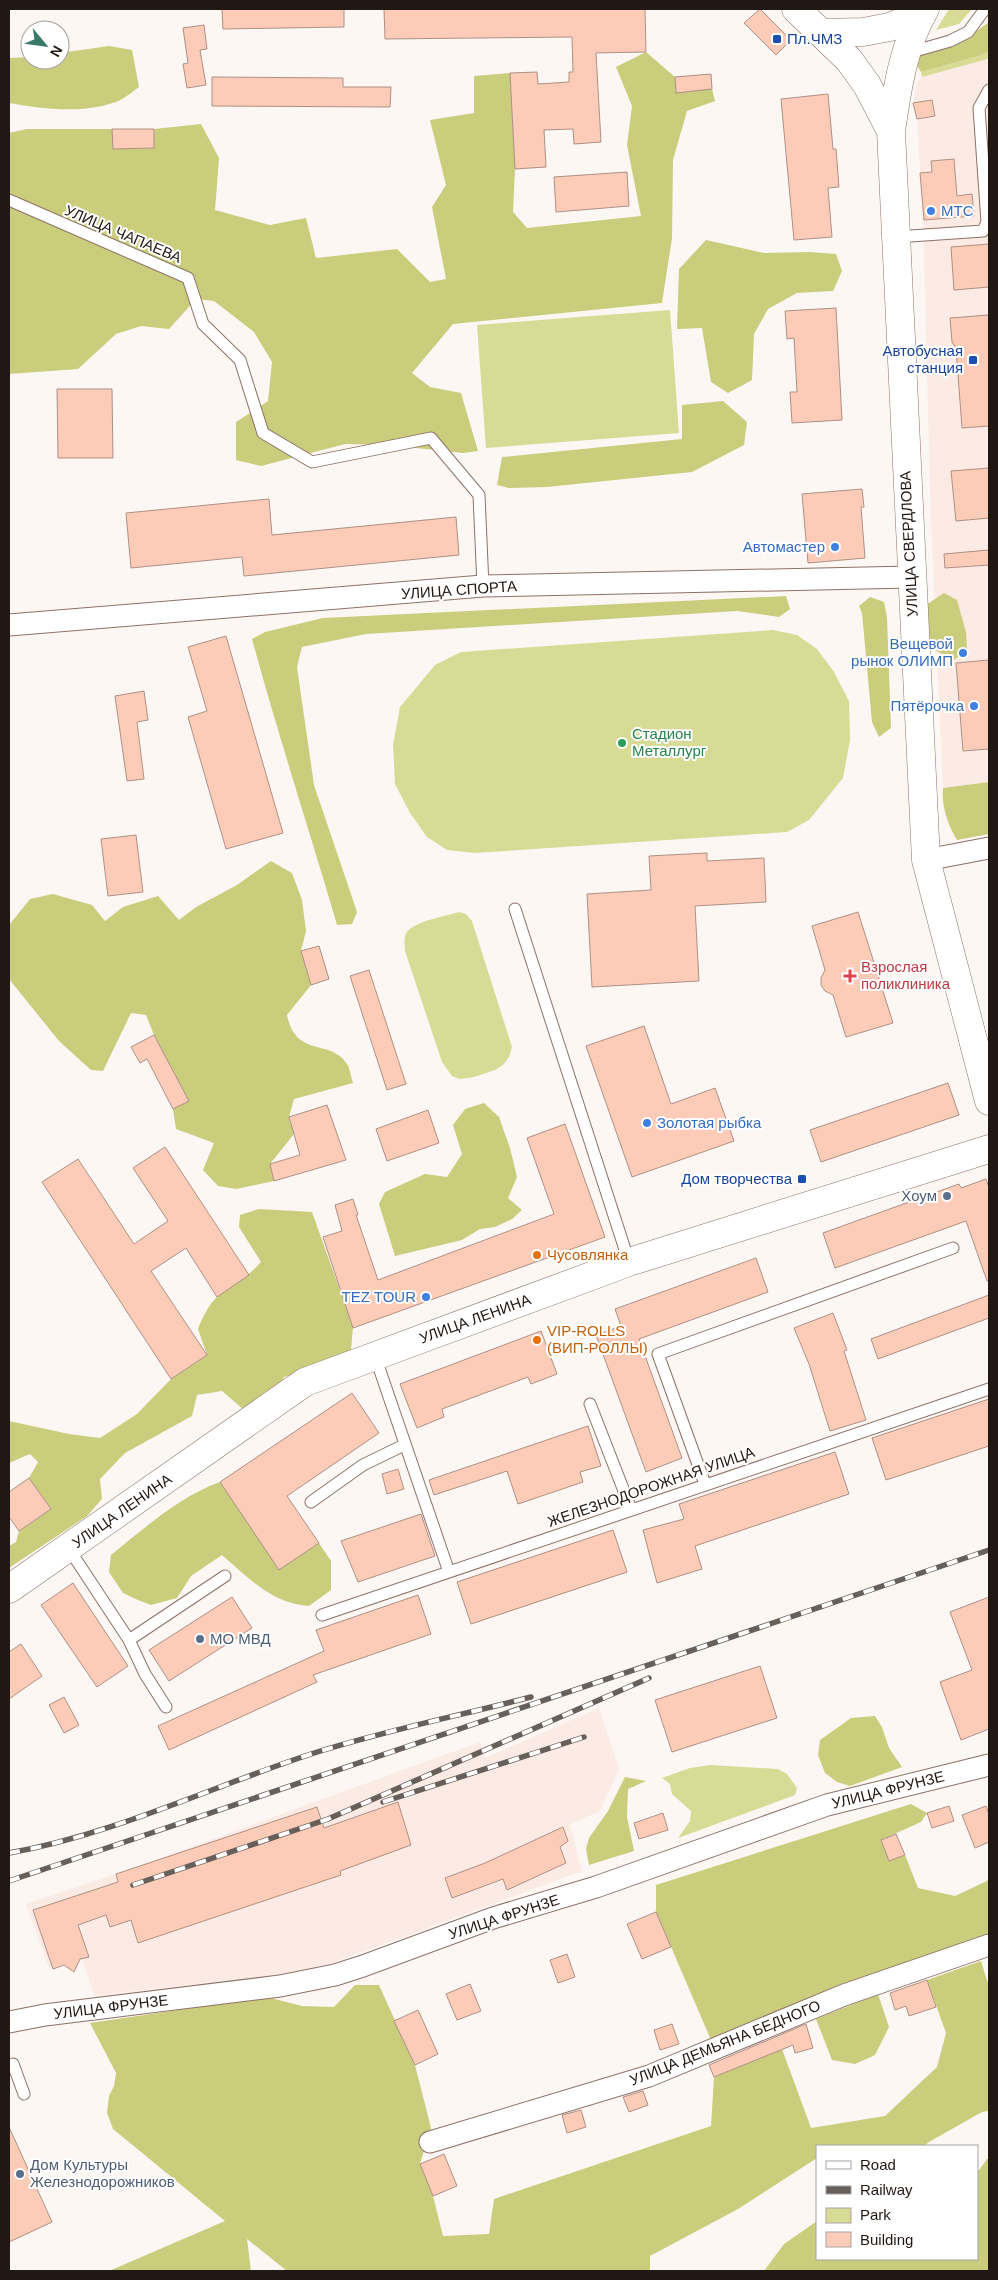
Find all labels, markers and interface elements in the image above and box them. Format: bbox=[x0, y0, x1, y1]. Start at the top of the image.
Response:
north arrow bbox=[20, 20, 70, 70]
place label: Пл.ЧМЗ bbox=[787, 30, 842, 47]
marker: Пл.ЧМЗ bbox=[771, 33, 783, 45]
text: N bbox=[47, 43, 66, 60]
street label: УЛИЦА ЧАПАЕВА bbox=[62, 201, 184, 266]
place label: МТС bbox=[941, 202, 974, 219]
marker: МТС bbox=[925, 205, 937, 217]
place label: Автобусная станция bbox=[882, 342, 963, 376]
marker: Автобусная станция bbox=[967, 354, 979, 366]
street label: УЛИЦА СВЕРДЛОВА bbox=[896, 471, 921, 617]
place label: Автомастер bbox=[743, 538, 825, 555]
marker: Автомастер bbox=[829, 541, 841, 553]
street label: УЛИЦА СПОРТА bbox=[400, 577, 518, 602]
place label: Вещевой рынок ОЛИМП bbox=[851, 635, 953, 669]
marker: Вещевой рынок ОЛИМП bbox=[957, 647, 969, 659]
place label: Пятёрочка bbox=[890, 697, 965, 714]
marker: Пятёрочка bbox=[968, 700, 980, 712]
place label: Стадион Металлург bbox=[632, 725, 707, 759]
marker: Стадион Металлург bbox=[616, 737, 628, 749]
place label: Взрослая поликлиника bbox=[861, 958, 951, 992]
marker: Взрослая поликлиника bbox=[843, 969, 857, 983]
place label: Золотая рыбка bbox=[657, 1114, 762, 1131]
marker: Золотая рыбка bbox=[641, 1117, 653, 1129]
place label: Дом творчества bbox=[681, 1170, 793, 1187]
marker: Дом творчества bbox=[796, 1173, 808, 1185]
place label: Хоум bbox=[901, 1187, 937, 1204]
marker: Хоум bbox=[941, 1190, 953, 1202]
place label: Чусовлянка bbox=[547, 1246, 629, 1263]
marker: Чусовлянка bbox=[531, 1249, 543, 1261]
place label: TEZ TOUR bbox=[342, 1288, 416, 1305]
street label: УЛИЦА ЛЕНИНА bbox=[417, 1290, 533, 1347]
marker: TEZ TOUR bbox=[420, 1291, 432, 1303]
place label: VIP-ROLLS (ВИП-РОЛЛЫ) bbox=[547, 1322, 648, 1356]
marker: VIP-ROLLS (ВИП-РОЛЛЫ) bbox=[531, 1334, 543, 1346]
street label: ЖЕЛЕЗНОДОРОЖНАЯ УЛИЦА bbox=[545, 1443, 757, 1530]
street label: УЛИЦА ЛЕНИНА bbox=[69, 1470, 175, 1551]
place label: МО МВД bbox=[210, 1630, 271, 1647]
marker: МО МВД bbox=[194, 1633, 206, 1645]
street label: УЛИЦА ФРУНЗЕ bbox=[830, 1767, 946, 1812]
street label: УЛИЦА ФРУНЗЕ bbox=[446, 1891, 561, 1942]
street label: УЛИЦА ФРУНЗЕ bbox=[53, 1991, 169, 2022]
street label: УЛИЦА ДЕМЬЯНА БЕДНОГО bbox=[627, 1996, 823, 2089]
legend bbox=[816, 2145, 978, 2260]
place label: Дом Культуры Железнодорожников bbox=[30, 2156, 175, 2190]
text: Road bbox=[860, 2156, 896, 2173]
marker: Дом Культуры Железнодорожников bbox=[14, 2168, 26, 2180]
text: Railway bbox=[860, 2181, 913, 2198]
text: Park bbox=[860, 2206, 891, 2223]
text: Building bbox=[860, 2231, 913, 2248]

